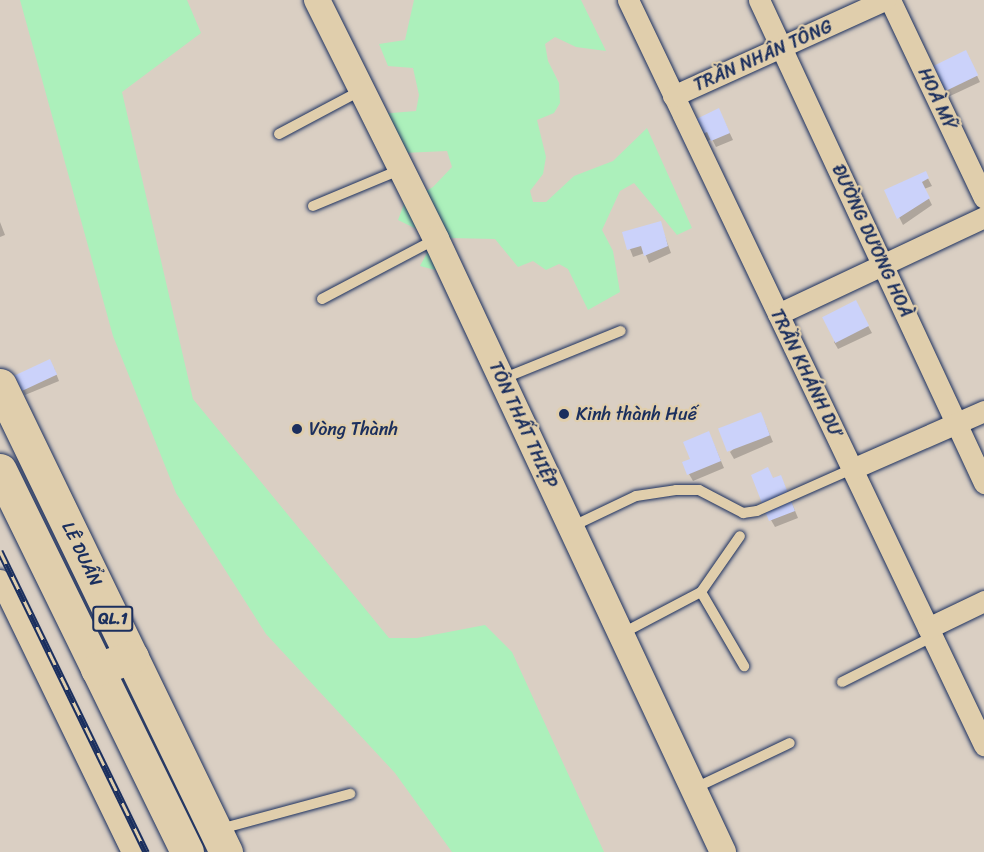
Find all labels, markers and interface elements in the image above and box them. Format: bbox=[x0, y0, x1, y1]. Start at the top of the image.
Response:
street label: TRẦN NHÂN TÔNG bbox=[690, 16, 836, 96]
street label: HOÀ MỸ bbox=[913, 65, 961, 133]
street label: ĐƯỜNG DƯƠNG HOÀ bbox=[827, 161, 917, 321]
street label: TRẦN KHÁNH DƯ bbox=[766, 305, 846, 441]
street label: TÔN THẤT THIỆP bbox=[484, 357, 562, 493]
place label: Kinh thành Huế bbox=[576, 403, 698, 425]
marker: Kinh thành Huế bbox=[557, 407, 571, 421]
place label: Vòng Thành bbox=[309, 418, 398, 440]
marker: Vòng Thành bbox=[290, 422, 304, 436]
street label: LÊ DUẨN bbox=[57, 518, 107, 590]
road number: QL.1 bbox=[92, 606, 134, 632]

